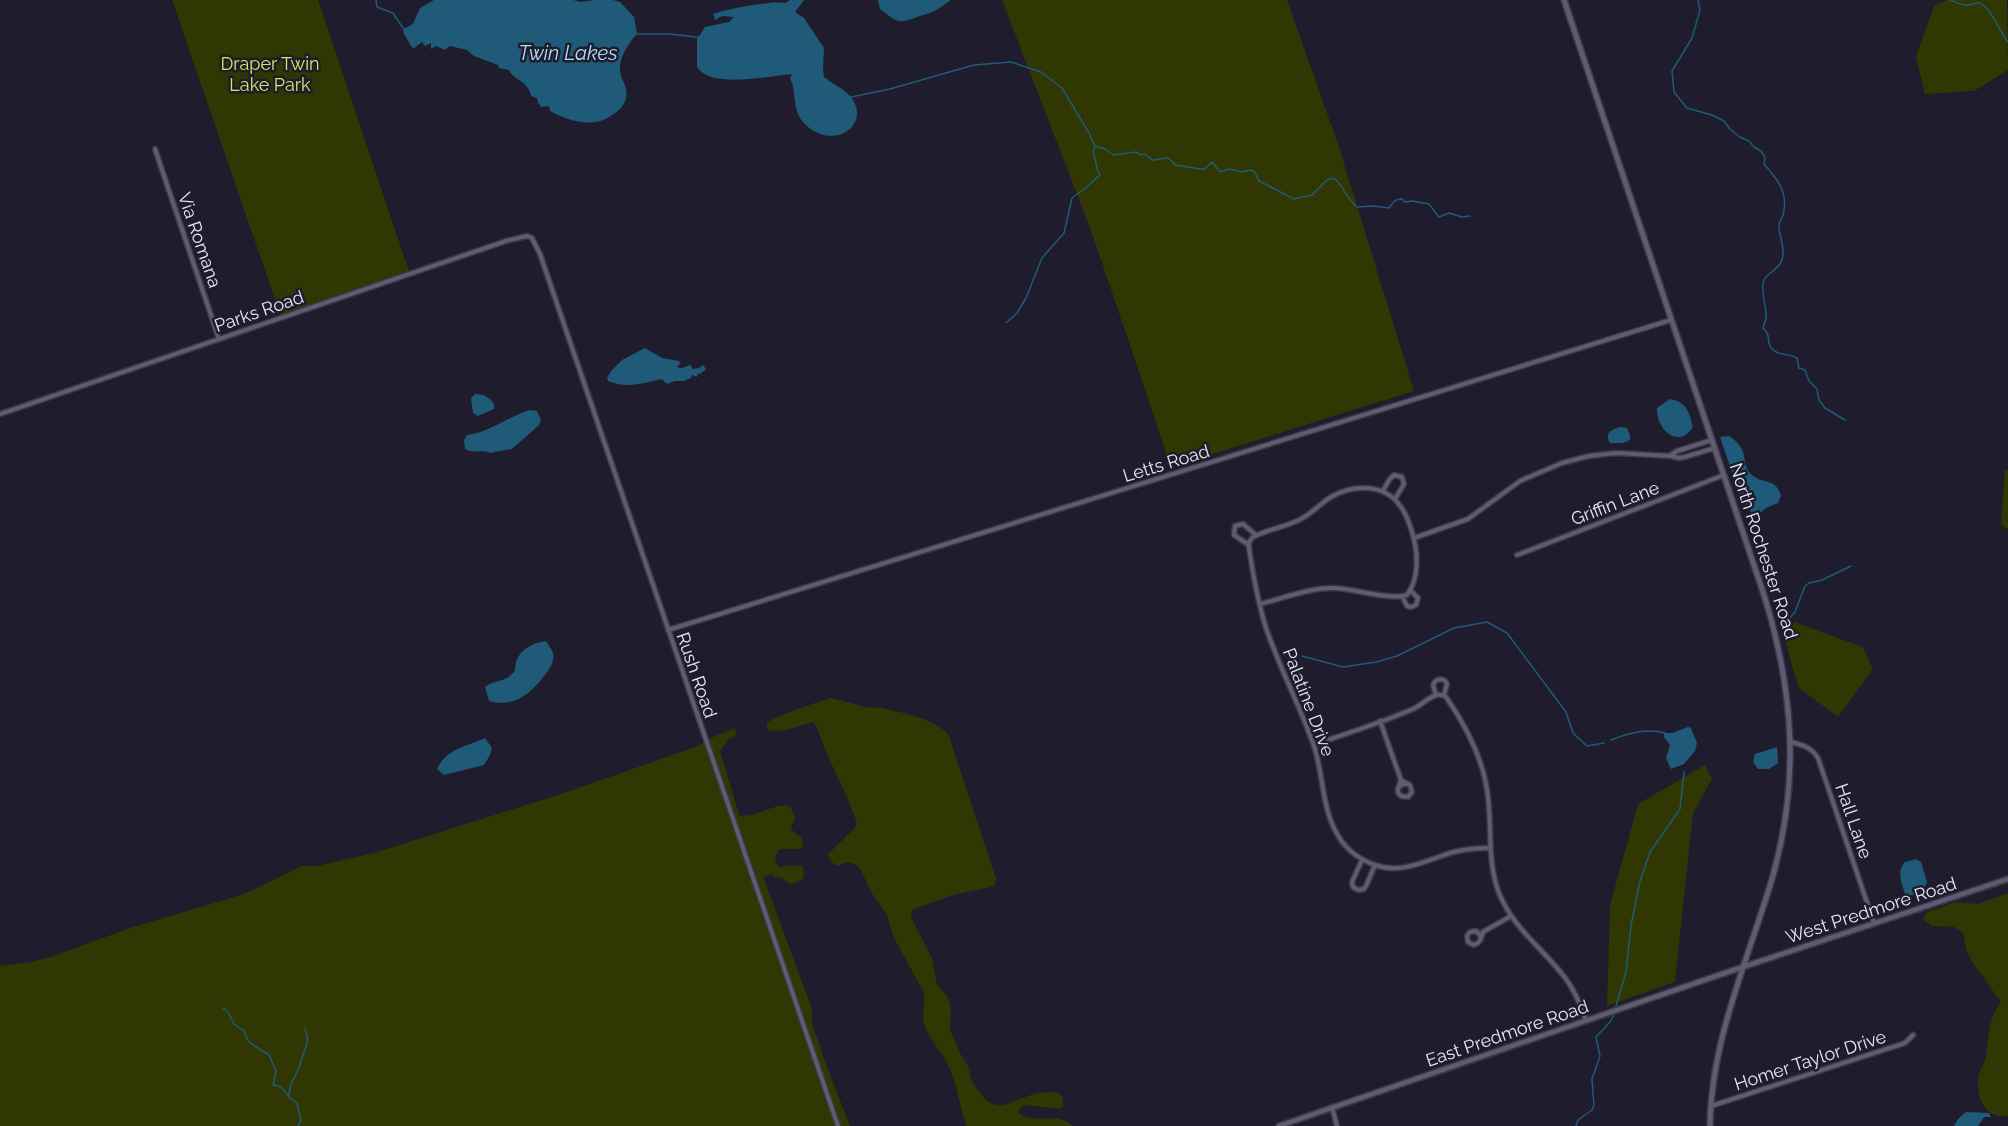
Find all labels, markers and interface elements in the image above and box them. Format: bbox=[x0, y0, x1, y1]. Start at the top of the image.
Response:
water label: Twin Lakes bbox=[518, 41, 618, 65]
park label: Draper Twin Lake Park bbox=[220, 53, 320, 95]
street label: Via Romana bbox=[174, 190, 226, 290]
street label: Parks Road bbox=[212, 286, 306, 336]
street label: Letts Road bbox=[1120, 440, 1212, 486]
street label: North Rochester Road bbox=[1726, 460, 1802, 642]
street label: Griffin Lane bbox=[1568, 476, 1662, 529]
street label: Rush Road bbox=[673, 629, 721, 721]
street label: Palatine Drive bbox=[1279, 645, 1339, 759]
street label: Hall Lane bbox=[1831, 781, 1877, 862]
street label: West Predmore Road bbox=[1783, 872, 1959, 948]
street label: East Predmore Road bbox=[1423, 995, 1591, 1071]
street label: Homer Taylor Drive bbox=[1731, 1025, 1889, 1094]

